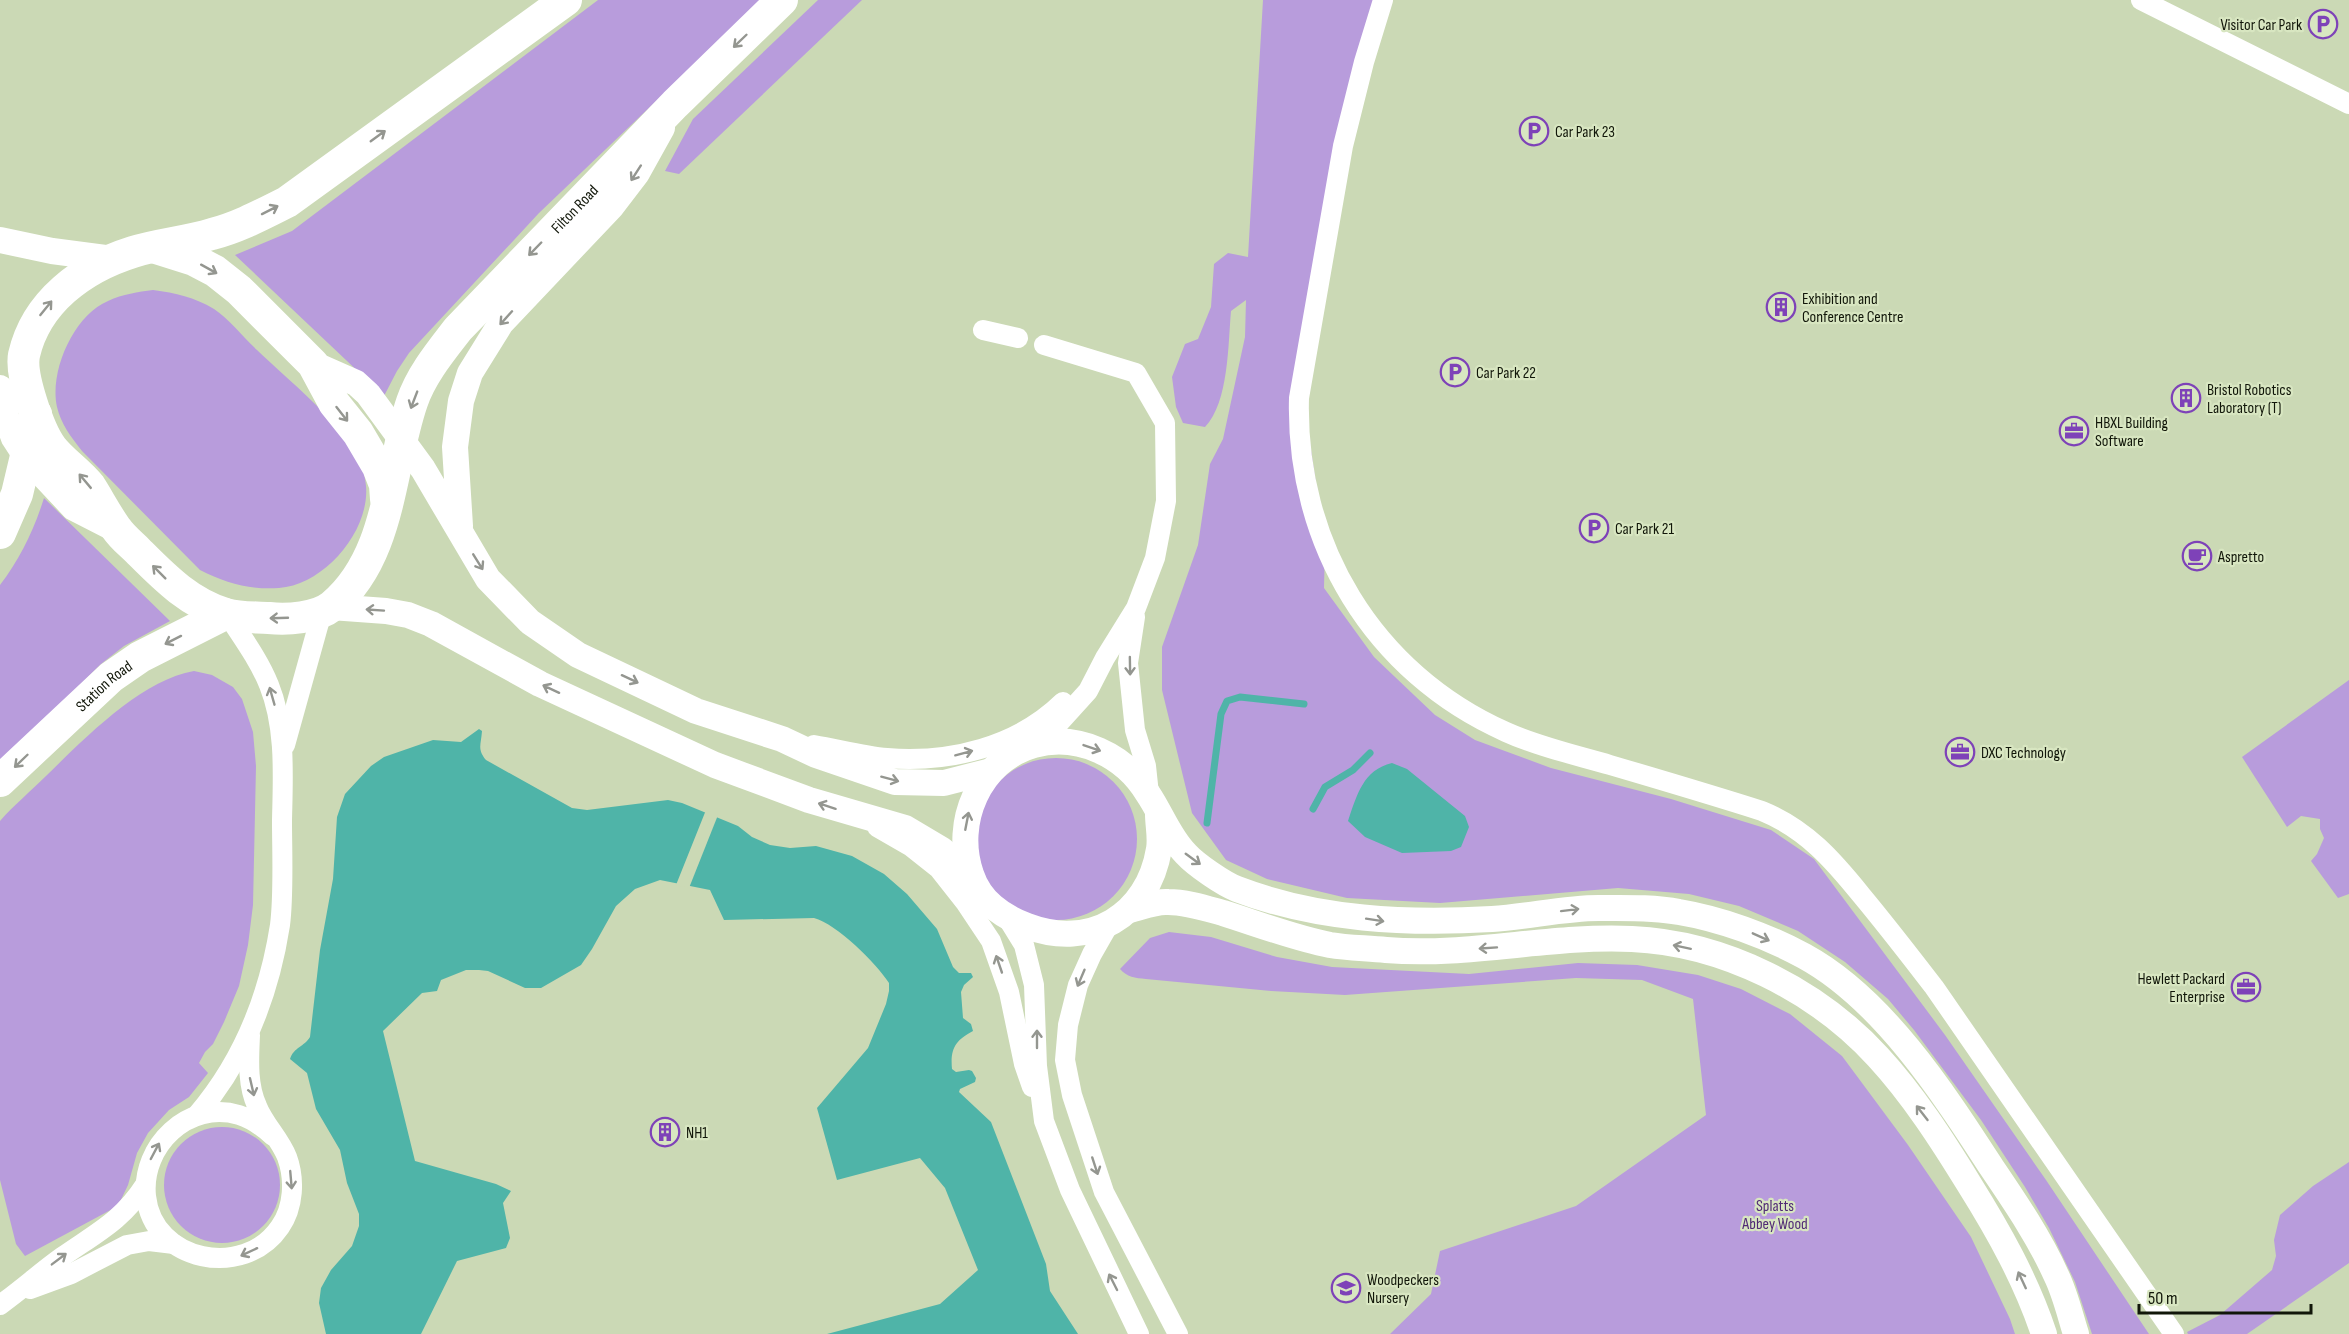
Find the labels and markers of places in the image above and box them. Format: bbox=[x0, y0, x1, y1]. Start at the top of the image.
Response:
parking icon: Visitor Car Park bbox=[2307, 8, 2339, 40]
place label: Visitor Car Park bbox=[2220, 16, 2302, 35]
parking icon: Car Park 23 bbox=[1518, 115, 1550, 147]
place label: Car Park 23 bbox=[1555, 123, 1615, 142]
place label: Exhibition and Conference Centre bbox=[1802, 290, 1903, 327]
building icon: Exhibition and Conference Centre bbox=[1765, 291, 1797, 323]
parking icon: Car Park 22 bbox=[1439, 356, 1471, 388]
place label: Car Park 22 bbox=[1476, 364, 1536, 383]
place label: Bristol Robotics Laboratory (T) bbox=[2207, 381, 2292, 418]
building icon: Bristol Robotics Laboratory (T) bbox=[2170, 382, 2202, 414]
place label: HBXL Building Software bbox=[2095, 414, 2168, 451]
office icon: HBXL Building Software bbox=[2058, 415, 2090, 447]
parking icon: Car Park 21 bbox=[1578, 512, 1610, 544]
place label: Car Park 21 bbox=[1615, 520, 1674, 539]
cafe icon: Aspretto bbox=[2181, 540, 2213, 572]
place label: Aspretto bbox=[2217, 548, 2264, 567]
office icon: DXC Technology bbox=[1944, 736, 1976, 768]
place label: DXC Technology bbox=[1981, 744, 2066, 763]
place label: Hewlett Packard Enterprise bbox=[2137, 970, 2225, 1007]
office icon: Hewlett Packard Enterprise bbox=[2230, 971, 2262, 1003]
building icon: NH1 bbox=[649, 1116, 681, 1148]
place label: NH1 bbox=[686, 1124, 708, 1143]
place label: Woodpeckers Nursery bbox=[1367, 1271, 1439, 1308]
school or university icon: Woodpeckers Nursery bbox=[1330, 1272, 1362, 1304]

